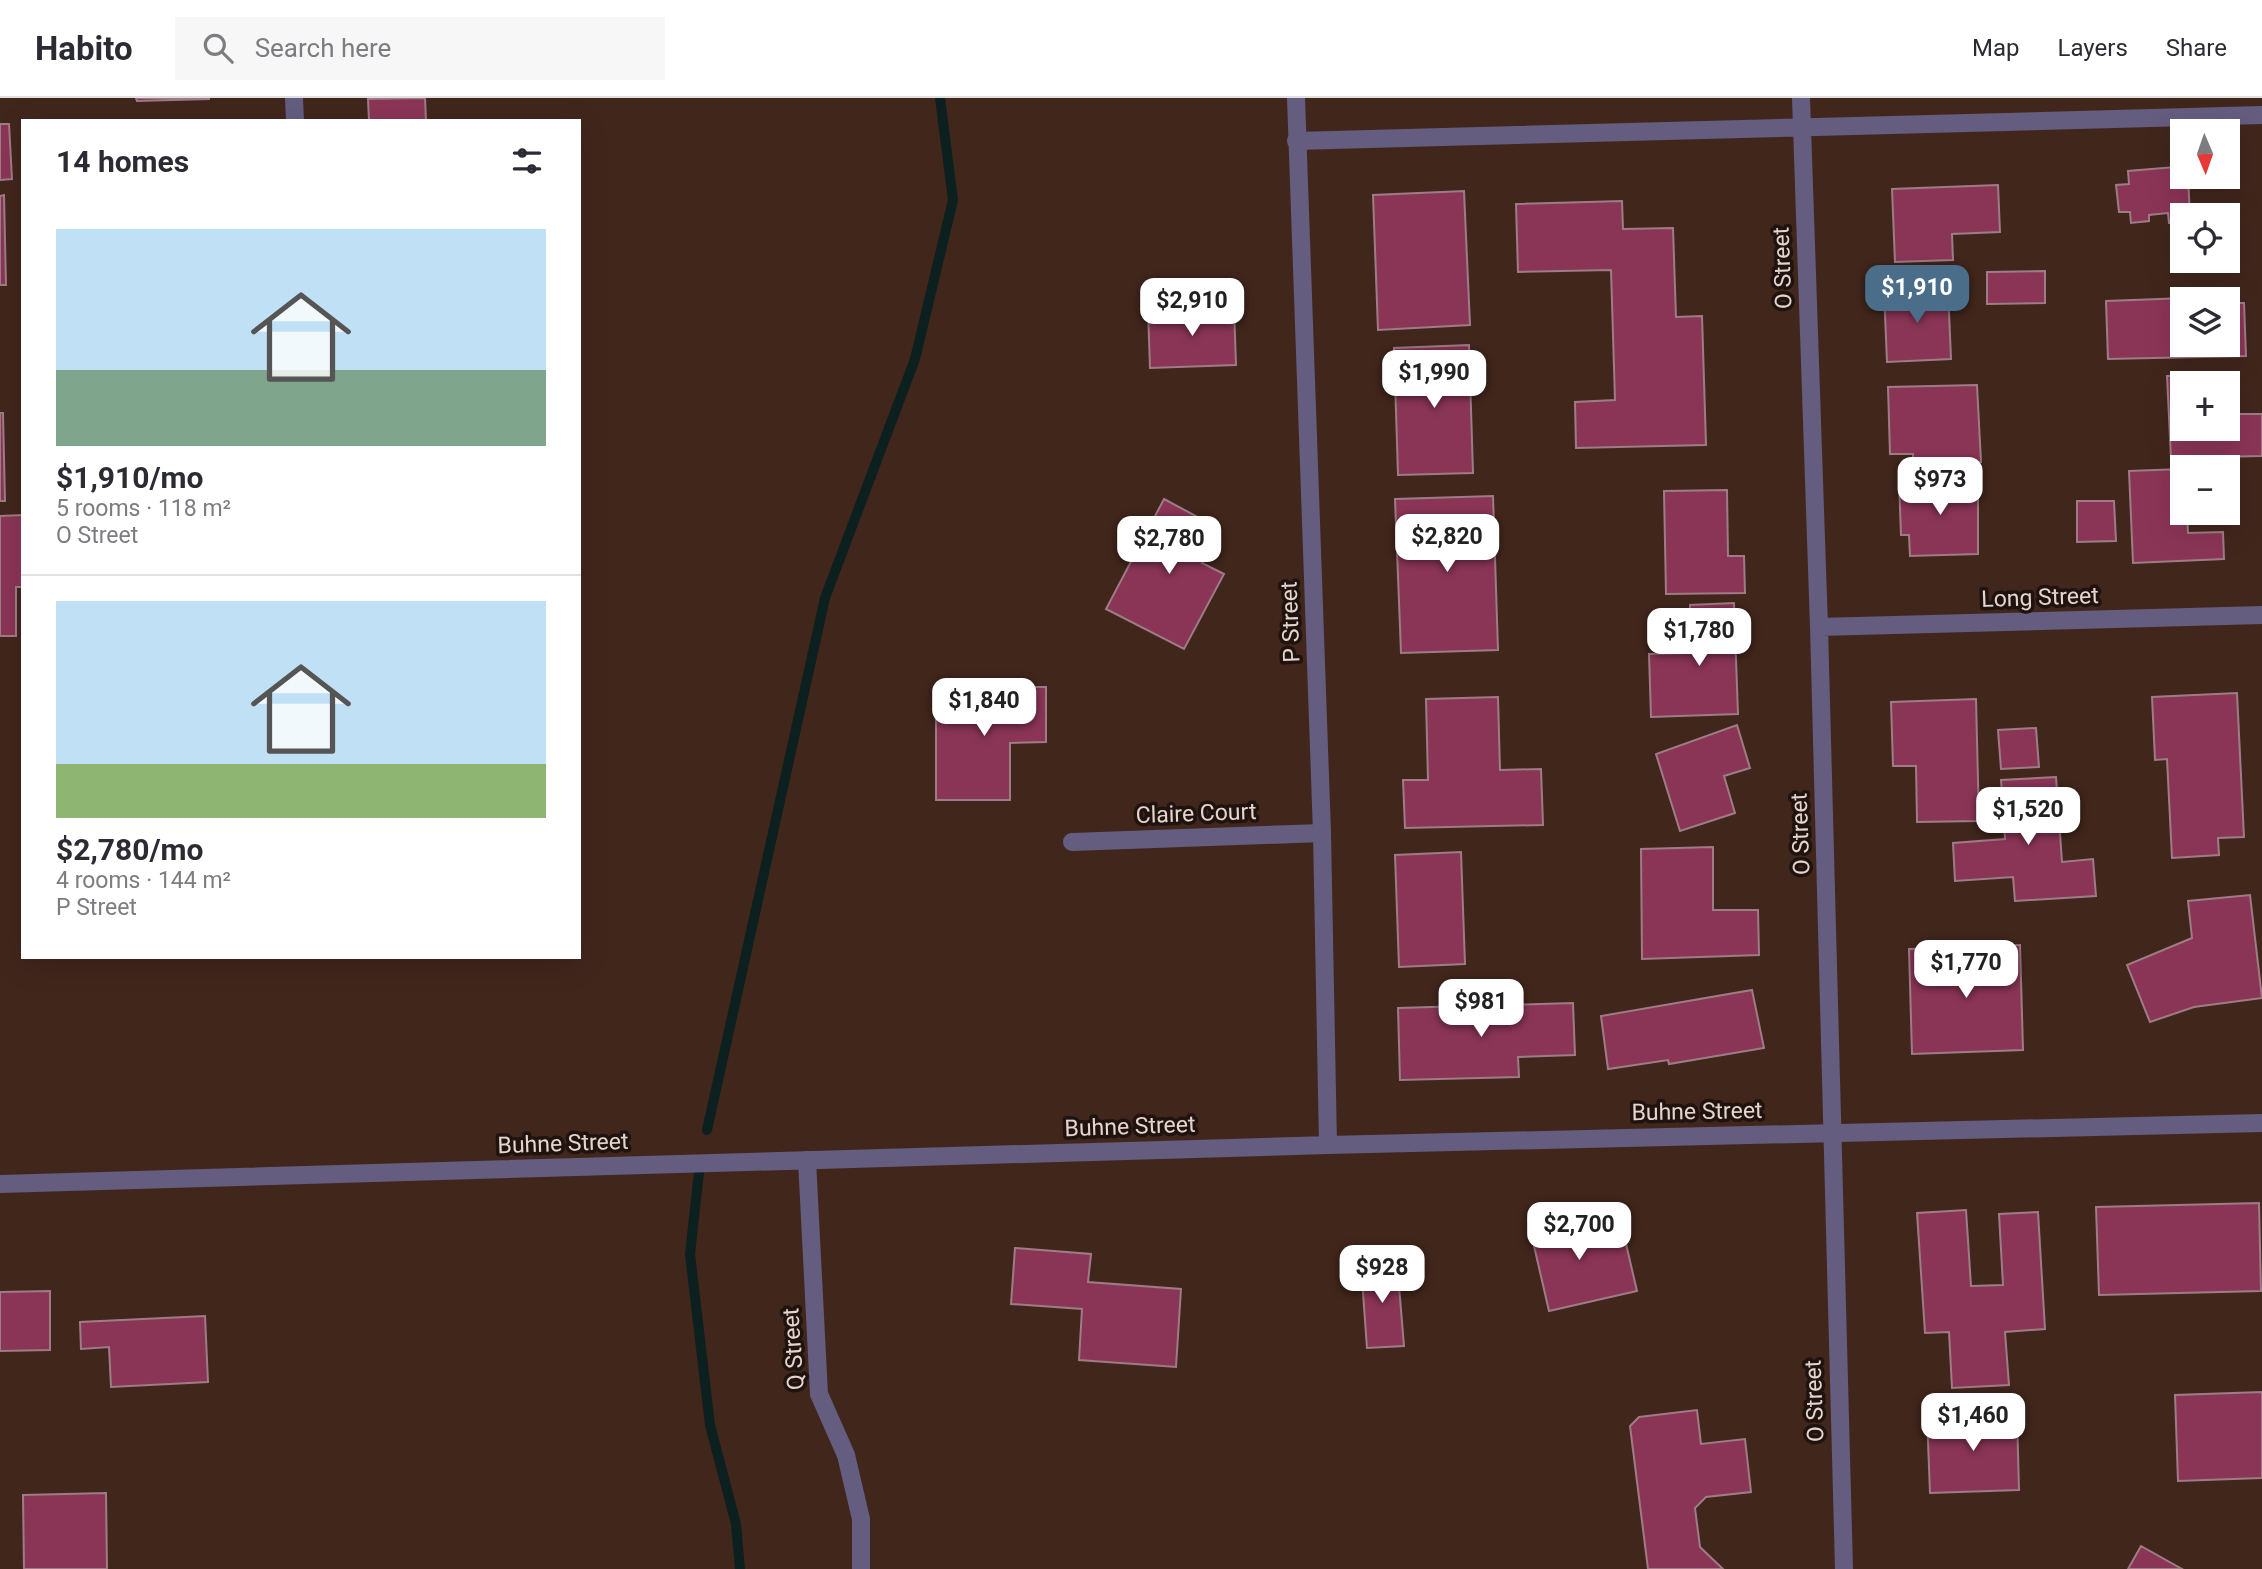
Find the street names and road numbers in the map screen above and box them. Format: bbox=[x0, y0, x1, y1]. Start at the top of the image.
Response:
street label: O Street bbox=[1768, 226, 1797, 310]
street label: P Street bbox=[1276, 581, 1305, 663]
street label: Long Street bbox=[1981, 582, 2099, 613]
street label: O Street bbox=[1786, 792, 1815, 876]
street label: Claire Court bbox=[1135, 798, 1257, 829]
street label: Buhne Street bbox=[1631, 1097, 1763, 1126]
street label: Buhne Street bbox=[1064, 1111, 1196, 1142]
street label: Buhne Street bbox=[497, 1128, 629, 1159]
street label: Q Street bbox=[777, 1307, 810, 1391]
street label: O Street bbox=[1800, 1359, 1829, 1443]

